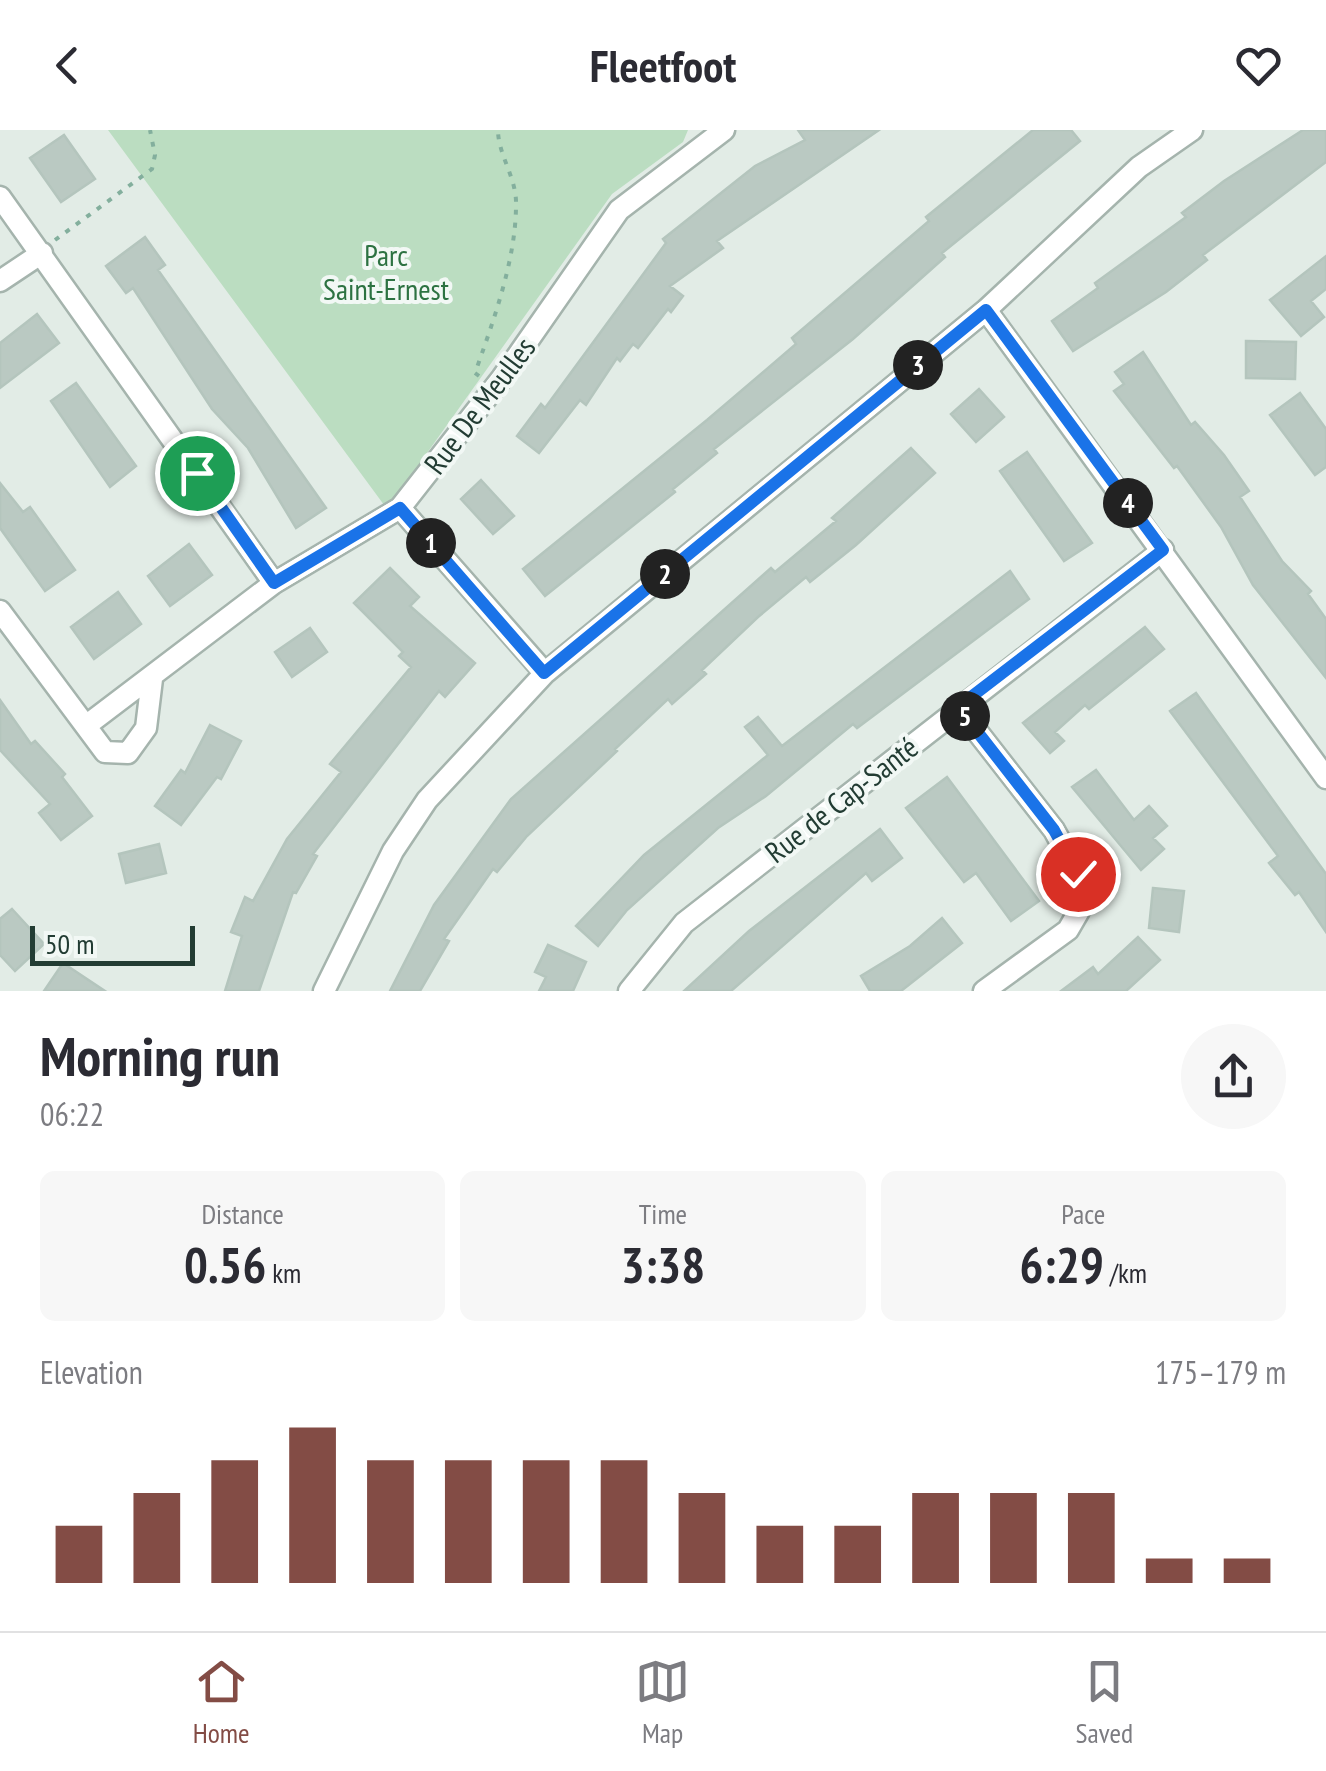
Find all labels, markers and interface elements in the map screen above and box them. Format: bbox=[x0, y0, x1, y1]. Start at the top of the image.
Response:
text: Fleetfoot bbox=[590, 36, 736, 94]
icon: back bbox=[40, 38, 95, 93]
icon: heart bbox=[1231, 38, 1286, 93]
park label: Parc Saint-Ernest bbox=[323, 235, 450, 308]
street label: Rue De Meulles bbox=[415, 329, 543, 481]
pin: 3 bbox=[893, 340, 943, 390]
text: 3 bbox=[911, 346, 925, 383]
pin bbox=[155, 431, 240, 516]
icon: arrive bbox=[170, 446, 225, 501]
pin: 4 bbox=[1103, 478, 1153, 528]
text: 4 bbox=[1121, 484, 1135, 521]
pin: 1 bbox=[406, 518, 456, 568]
text: 1 bbox=[424, 524, 438, 561]
pin: 2 bbox=[640, 549, 690, 599]
text: 2 bbox=[658, 555, 672, 592]
pin: 5 bbox=[940, 691, 990, 741]
text: 5 bbox=[958, 697, 972, 734]
street label: Rue de Cap-Santé bbox=[757, 727, 925, 871]
pin bbox=[1036, 832, 1121, 917]
icon: check bbox=[1051, 847, 1106, 902]
scale bar bbox=[30, 921, 195, 966]
text: 50 m bbox=[45, 925, 94, 962]
text: Morning run bbox=[40, 1020, 280, 1091]
button: share bbox=[1181, 1024, 1286, 1129]
text: 06:22 bbox=[40, 1093, 104, 1135]
text: Distance bbox=[201, 1195, 284, 1232]
text: Time bbox=[639, 1195, 687, 1232]
text: Pace bbox=[1061, 1195, 1105, 1232]
text: 0.56 bbox=[184, 1232, 266, 1297]
text: 3:38 bbox=[621, 1232, 705, 1297]
text: 6:29 bbox=[1020, 1232, 1104, 1297]
text: km bbox=[266, 1254, 301, 1291]
text: /km bbox=[1104, 1254, 1147, 1291]
text: Elevation bbox=[40, 1351, 143, 1393]
text: 175–179 m bbox=[1155, 1351, 1286, 1393]
tab: Home bbox=[193, 1654, 250, 1751]
tab: Map bbox=[635, 1654, 690, 1751]
tab: Saved bbox=[1076, 1654, 1133, 1751]

